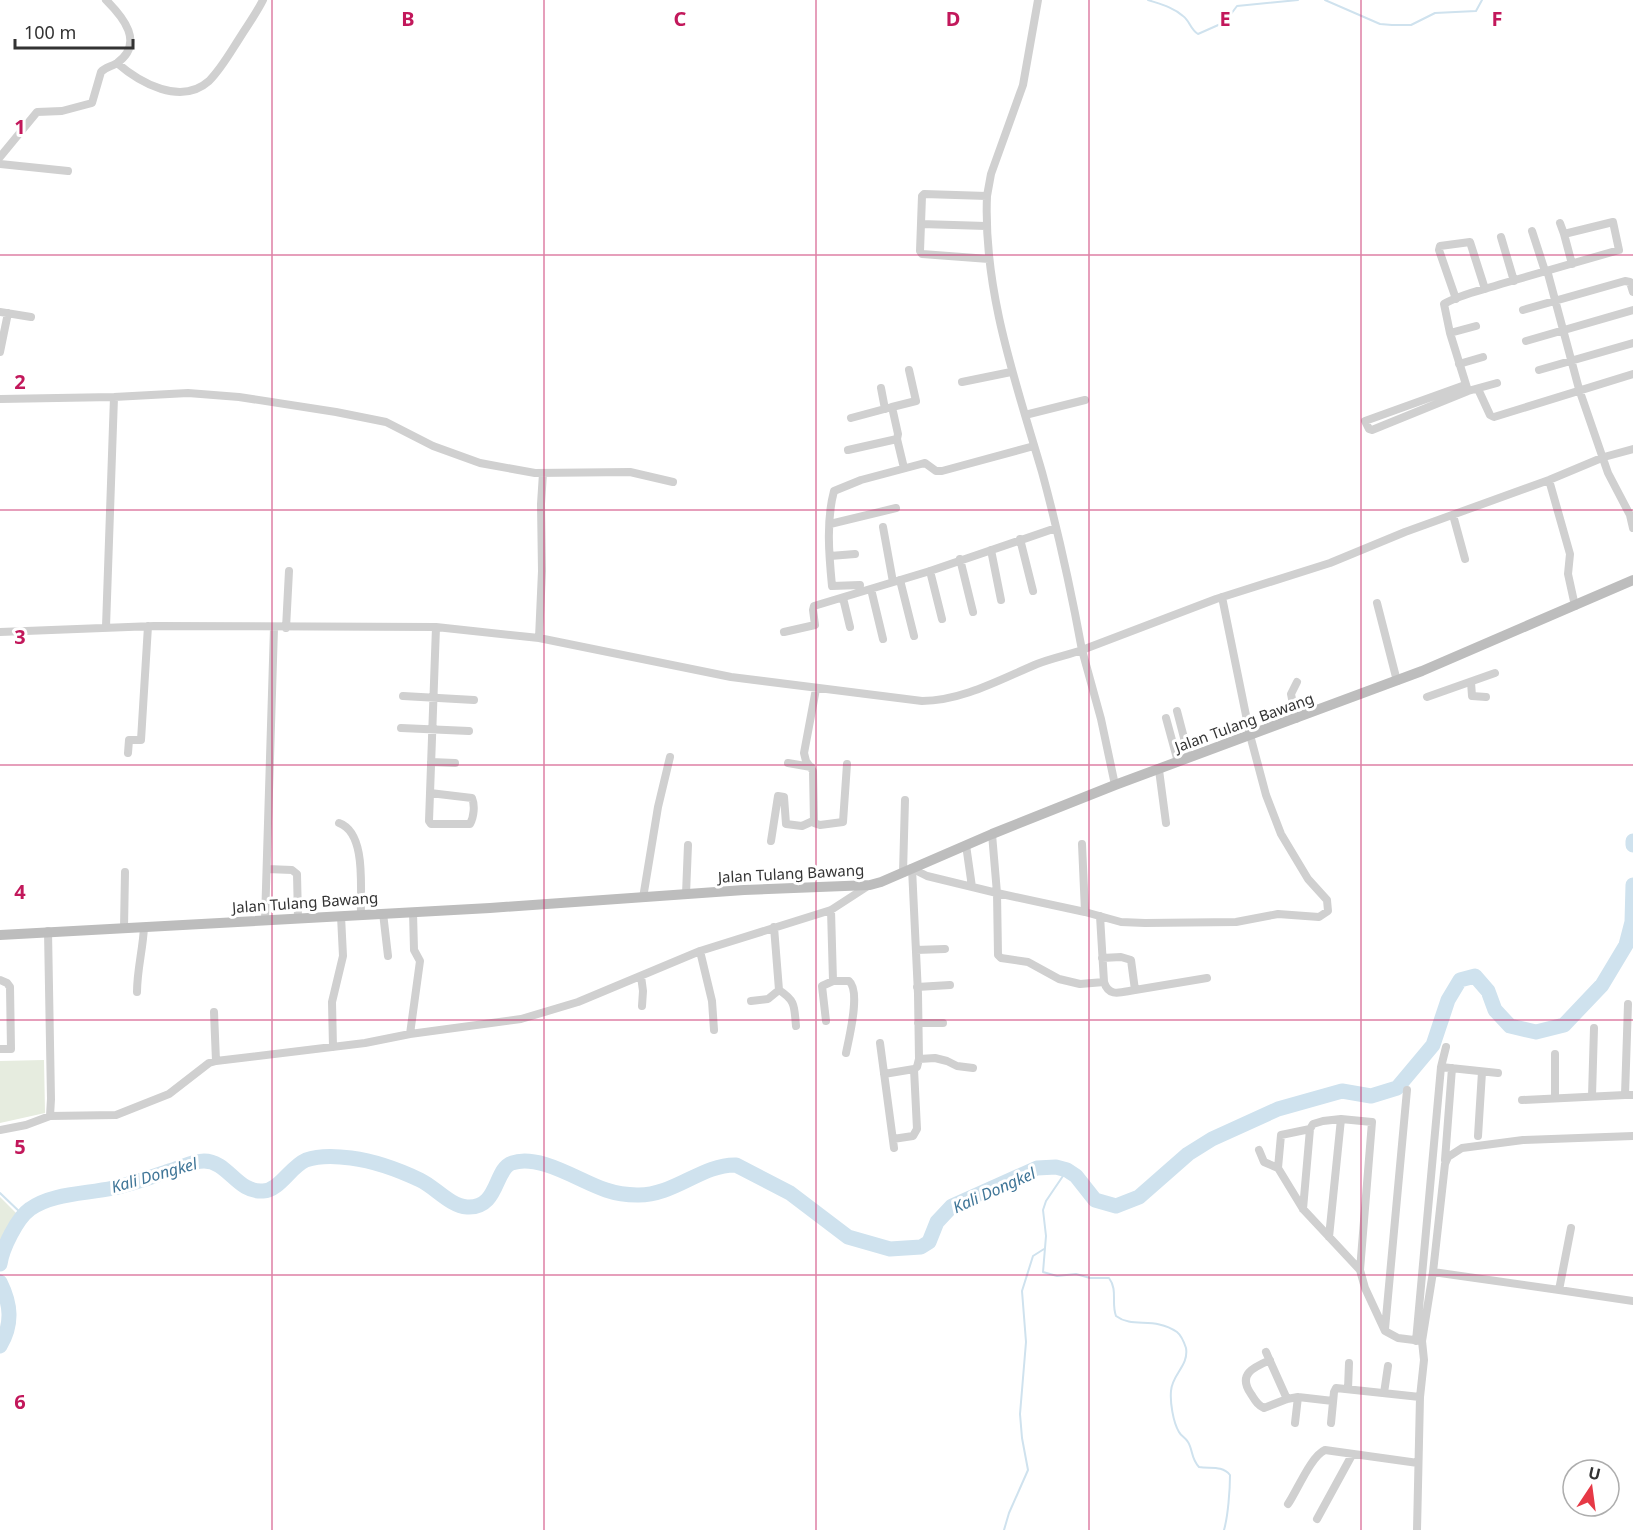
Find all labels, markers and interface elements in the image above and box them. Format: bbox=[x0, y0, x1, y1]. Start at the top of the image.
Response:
text: B bbox=[401, 5, 415, 32]
text: C bbox=[674, 5, 687, 32]
text: D bbox=[946, 5, 960, 32]
text: E bbox=[1219, 5, 1231, 32]
text: F bbox=[1492, 5, 1502, 32]
scale bar bbox=[15, 12, 134, 50]
text: 100 m bbox=[24, 20, 76, 44]
text: 1 bbox=[14, 113, 26, 140]
text: 2 bbox=[14, 368, 26, 395]
text: 3 bbox=[14, 623, 26, 650]
street label: Jalan Tulang Bawang bbox=[1170, 688, 1316, 757]
street label: Jalan Tulang Bawang bbox=[715, 859, 865, 887]
text: 4 bbox=[14, 878, 26, 905]
street label: Jalan Tulang Bawang bbox=[229, 887, 379, 917]
text: 5 bbox=[14, 1133, 26, 1160]
water label: Kali Dongkel bbox=[108, 1152, 200, 1198]
water label: Kali Dongkel bbox=[949, 1162, 1040, 1218]
text: 6 bbox=[14, 1388, 26, 1415]
north arrow bbox=[1561, 1458, 1621, 1518]
text: U bbox=[1586, 1461, 1603, 1485]

